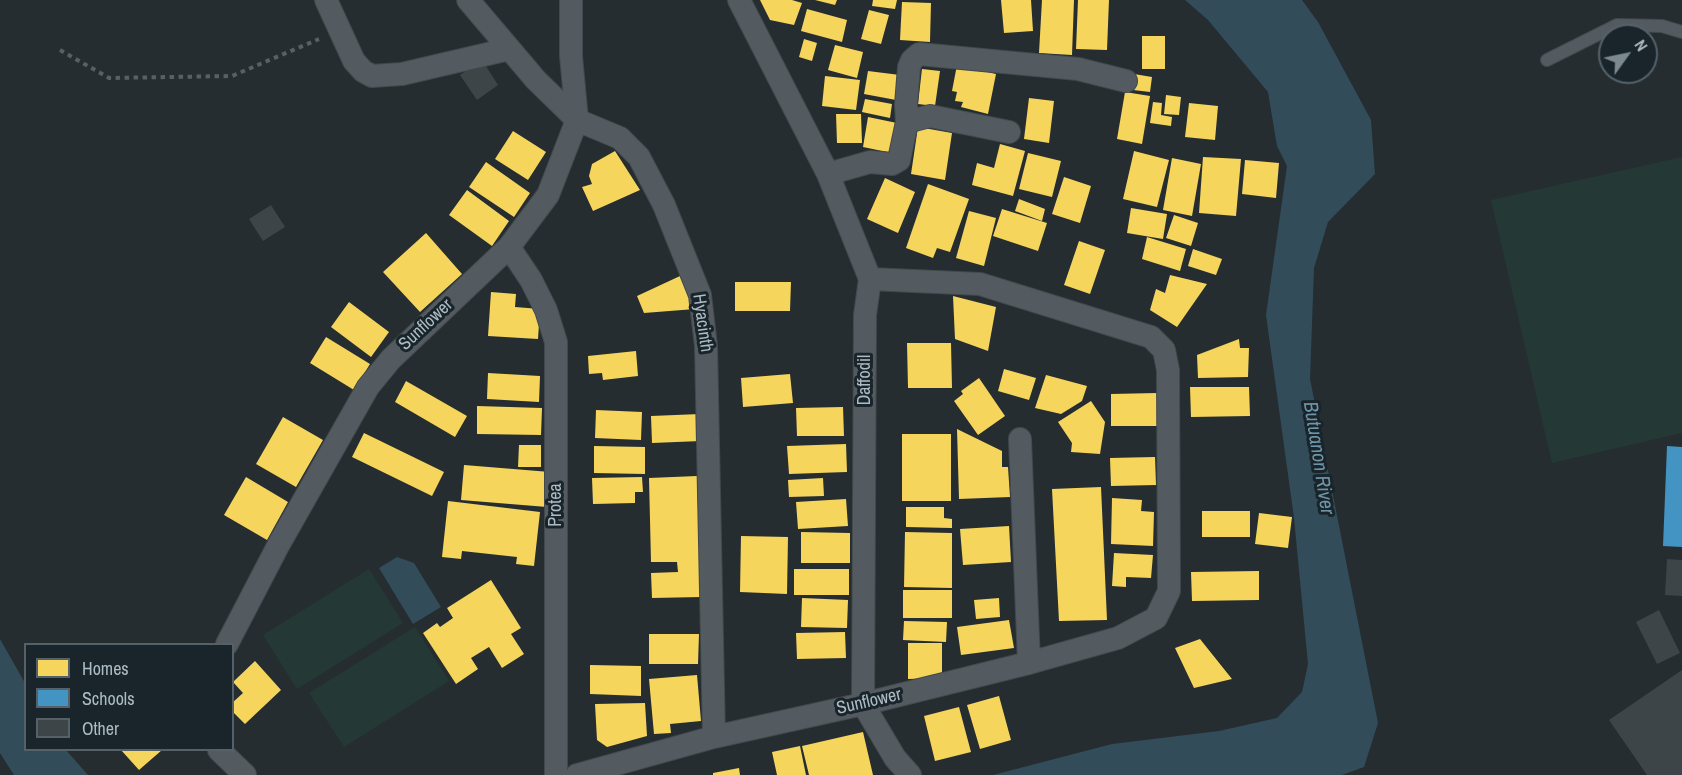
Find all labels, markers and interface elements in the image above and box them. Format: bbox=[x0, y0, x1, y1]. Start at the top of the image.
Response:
north arrow bbox=[1598, 24, 1658, 84]
text: N bbox=[1630, 35, 1653, 55]
street label: Hyacinth bbox=[687, 293, 717, 353]
street label: Sunflower bbox=[395, 295, 457, 355]
street label: Daffodil bbox=[854, 355, 876, 405]
water label: Butuanon River bbox=[1297, 400, 1339, 516]
street label: Protea bbox=[545, 483, 567, 527]
legend bbox=[24, 643, 234, 751]
text: Homes bbox=[82, 656, 129, 681]
street label: Sunflower bbox=[835, 684, 903, 720]
text: Schools bbox=[82, 686, 135, 711]
text: Other bbox=[82, 716, 119, 741]

